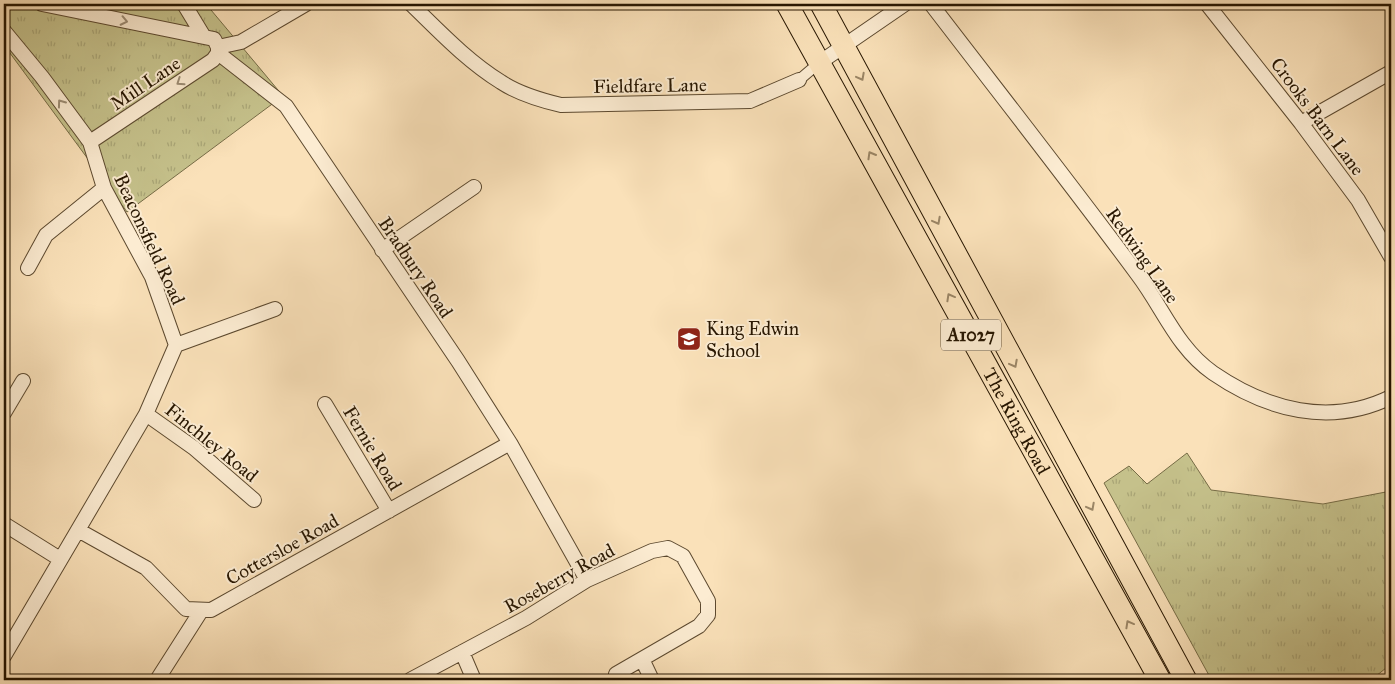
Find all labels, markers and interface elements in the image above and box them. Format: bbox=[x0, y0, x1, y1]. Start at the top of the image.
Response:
one-way arrow bbox=[119, 15, 128, 25]
street label: Mill Lane bbox=[106, 52, 185, 115]
street label: Crooks Barn Lane bbox=[1266, 53, 1369, 180]
one-way arrow bbox=[855, 72, 865, 81]
street label: Fieldfare Lane bbox=[593, 73, 707, 98]
one-way arrow bbox=[176, 76, 185, 86]
one-way arrow bbox=[59, 100, 67, 109]
one-way arrow bbox=[867, 152, 877, 161]
street label: Beaconsfield Road bbox=[109, 170, 190, 309]
street label: Redwing Lane bbox=[1100, 203, 1184, 308]
street label: Bradbury Road bbox=[373, 212, 458, 323]
one-way arrow bbox=[931, 215, 941, 224]
one-way arrow bbox=[946, 294, 956, 303]
place label: King Edwin School bbox=[706, 317, 799, 362]
road number: A1027 bbox=[941, 320, 1001, 350]
school or university icon: King Edwin School bbox=[676, 326, 702, 352]
one-way arrow bbox=[1008, 358, 1018, 367]
street label: The Ring Road bbox=[978, 364, 1055, 479]
street label: Finchley Road bbox=[161, 398, 263, 487]
street label: Fernie Road bbox=[338, 402, 407, 495]
one-way arrow bbox=[1085, 501, 1095, 510]
street label: Cottersloe Road bbox=[222, 509, 343, 590]
street label: Roseberry Road bbox=[500, 538, 619, 618]
one-way arrow bbox=[1125, 620, 1135, 629]

